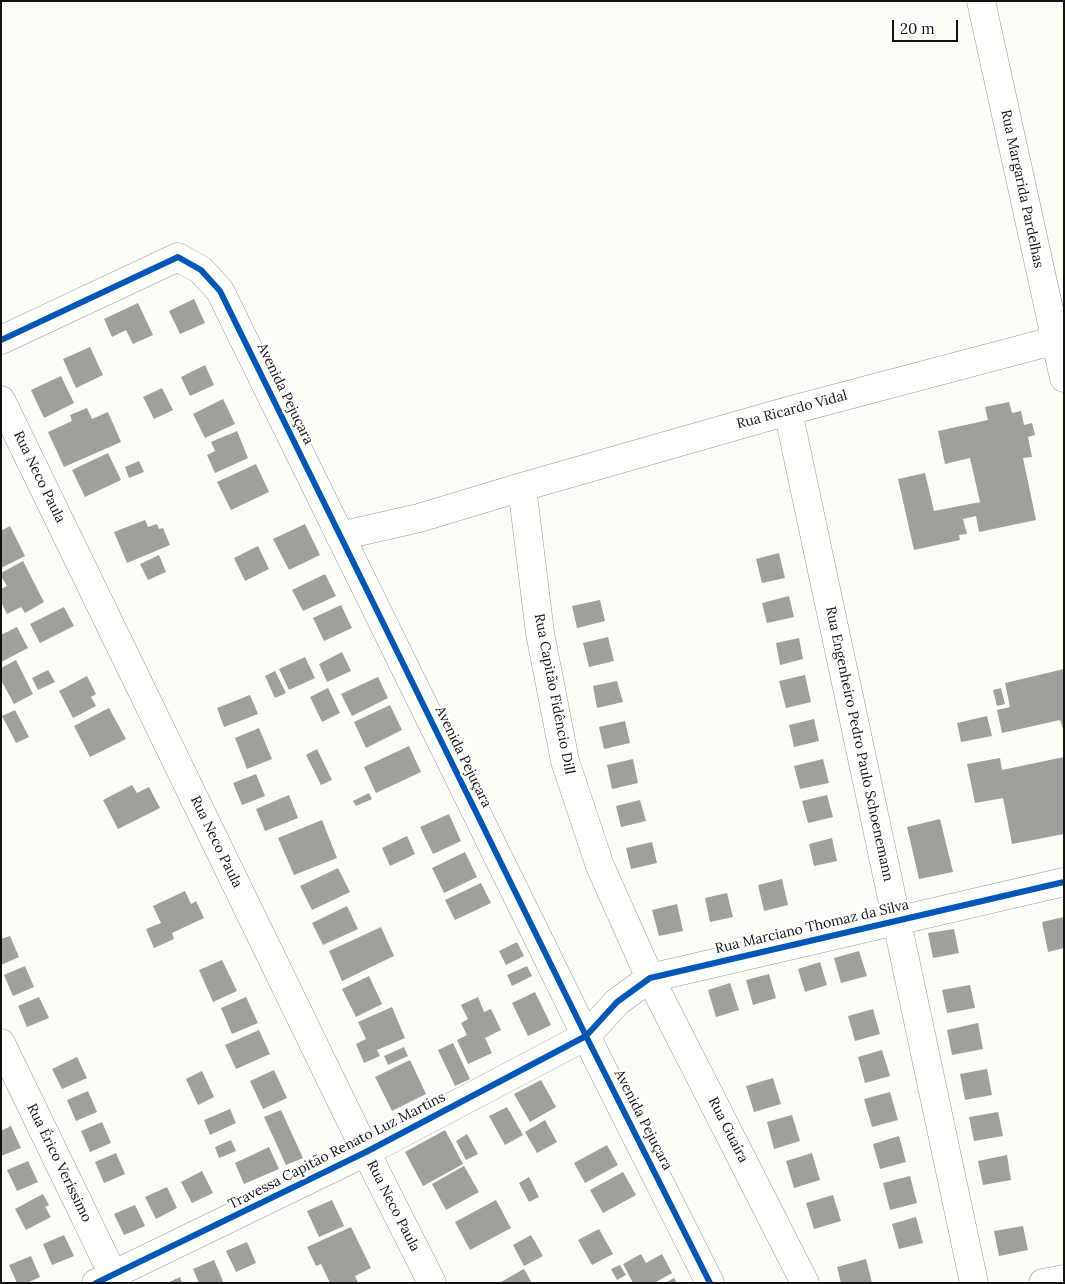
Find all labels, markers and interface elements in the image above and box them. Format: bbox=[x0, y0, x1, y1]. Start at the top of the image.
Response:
scale bar bbox=[895, 10, 961, 42]
text: 20 m bbox=[900, 19, 935, 38]
street label: Rua Margarida Pardelhas bbox=[997, 108, 1047, 270]
street label: Avenida Pejuçara bbox=[253, 341, 317, 447]
street label: Rua Ricardo Vidal bbox=[735, 387, 849, 433]
street label: Rua Neco Paula bbox=[9, 428, 69, 526]
street label: Rua Engenheiro Pedro Paulo Schoenemann bbox=[822, 605, 896, 883]
street label: Rua Capitão Fidêncio Dill bbox=[530, 612, 578, 776]
street label: Avenida Pejuçara bbox=[431, 704, 495, 810]
street label: Rua Neco Paula bbox=[186, 793, 246, 891]
street label: Rua Marciano Thomaz da Silva bbox=[714, 897, 910, 957]
street label: Avenida Pejuçara bbox=[610, 1067, 676, 1173]
street label: Travessa Capitão Renato Luz Martins bbox=[226, 1089, 448, 1213]
street label: Rua Guaíra bbox=[704, 1094, 752, 1166]
street label: Rua Érico Veríssimo bbox=[23, 1101, 95, 1225]
street label: Rua Neco Paula bbox=[363, 1158, 423, 1254]

